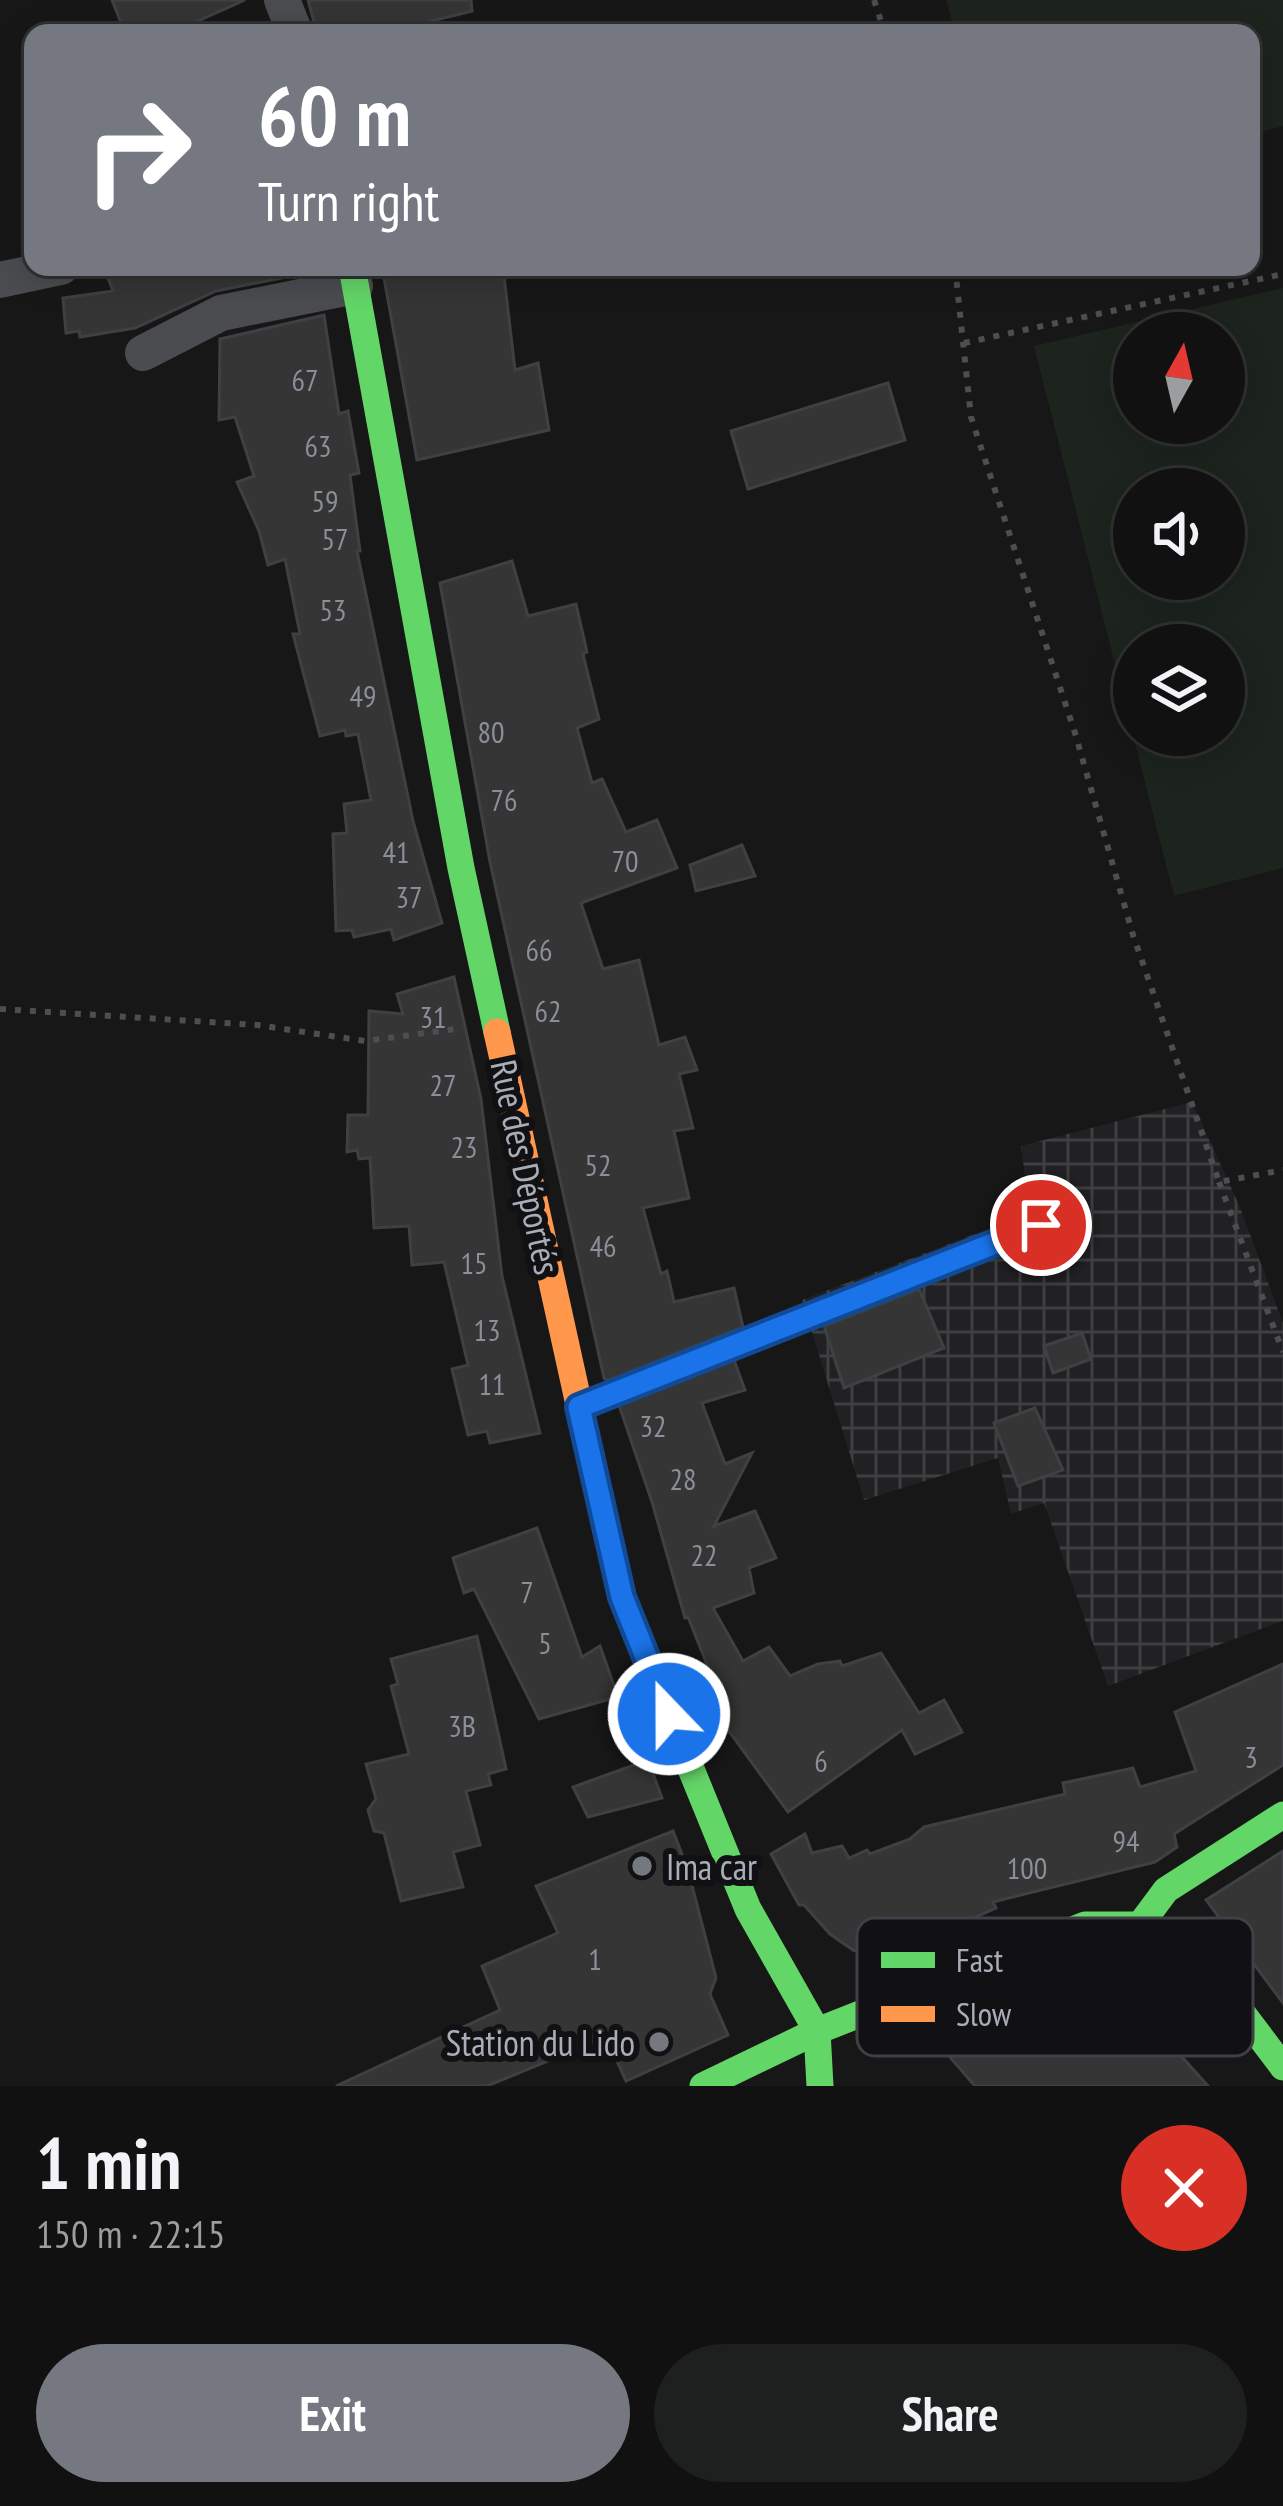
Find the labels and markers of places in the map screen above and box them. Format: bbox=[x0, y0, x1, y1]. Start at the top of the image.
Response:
pin bbox=[990, 1174, 1092, 1276]
place label: Ima car bbox=[666, 1843, 757, 1890]
marker: Ima car bbox=[629, 1853, 655, 1879]
place label: Station du Lido bbox=[446, 2019, 635, 2066]
marker: Station du Lido bbox=[646, 2029, 672, 2055]

